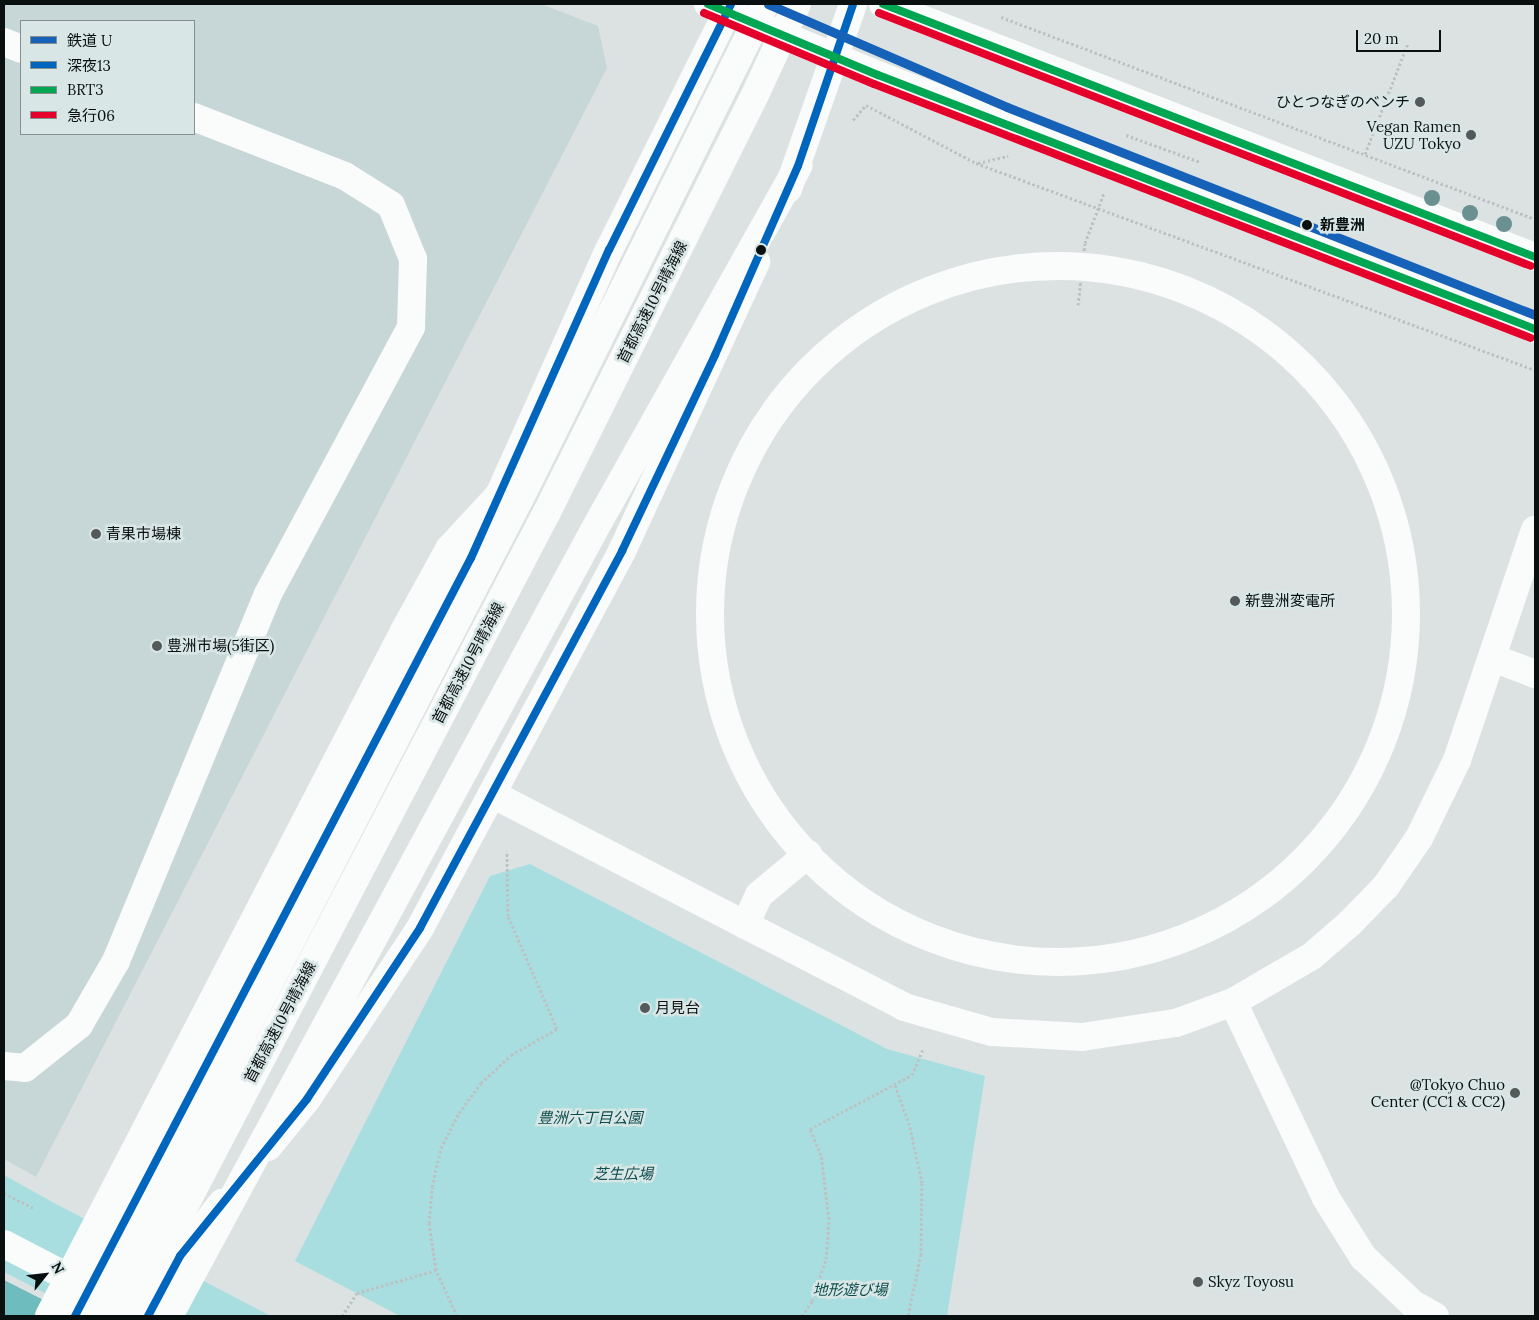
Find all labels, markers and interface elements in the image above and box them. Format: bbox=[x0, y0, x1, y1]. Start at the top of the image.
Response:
legend bbox=[20, 20, 195, 135]
scale bar bbox=[1359, 20, 1444, 52]
text: 20 m bbox=[1364, 29, 1399, 48]
text: 鉄道 U bbox=[67, 31, 112, 50]
text: 深夜13 bbox=[67, 56, 111, 75]
text: BRT3 bbox=[67, 80, 104, 99]
place label: ひとつなぎのベンチ bbox=[1275, 93, 1410, 111]
marker: ひとつなぎのベンチ bbox=[1414, 96, 1426, 108]
text: 急行06 bbox=[67, 106, 115, 125]
place label: Vegan Ramen UZU Tokyo bbox=[1367, 117, 1461, 152]
marker: Vegan Ramen UZU Tokyo bbox=[1465, 129, 1477, 141]
marker: 新豊洲 bbox=[1298, 216, 1316, 234]
place label: 新豊洲 bbox=[1320, 216, 1365, 234]
street label: 首都高速10号晴海線 bbox=[613, 238, 691, 366]
unlabelled marker bbox=[756, 245, 766, 255]
place label: 青果市場棟 bbox=[106, 525, 181, 543]
marker: 青果市場棟 bbox=[90, 528, 102, 540]
place label: 新豊洲変電所 bbox=[1245, 592, 1335, 610]
marker: 新豊洲変電所 bbox=[1229, 595, 1241, 607]
street label: 首都高速10号晴海線 bbox=[428, 599, 508, 727]
place label: 豊洲市場(5街区) bbox=[167, 637, 274, 655]
marker: 豊洲市場(5街区) bbox=[151, 640, 163, 652]
street label: 首都高速10号晴海線 bbox=[240, 958, 320, 1086]
place label: 月見台 bbox=[655, 999, 700, 1017]
marker: 月見台 bbox=[639, 1002, 651, 1014]
place label: @Tokyo Chuo Center (CC1 & CC2) bbox=[1371, 1075, 1505, 1110]
marker: @Tokyo Chuo Center (CC1 & CC2) bbox=[1509, 1087, 1521, 1099]
park label: 豊洲六丁目公園 bbox=[538, 1109, 642, 1127]
park label: 芝生広場 bbox=[593, 1165, 653, 1183]
north arrow bbox=[20, 1250, 70, 1300]
text: N bbox=[48, 1259, 69, 1277]
place label: Skyz Toyosu bbox=[1208, 1273, 1294, 1291]
marker: Skyz Toyosu bbox=[1192, 1276, 1204, 1288]
park label: 地形遊び場 bbox=[813, 1281, 887, 1299]

